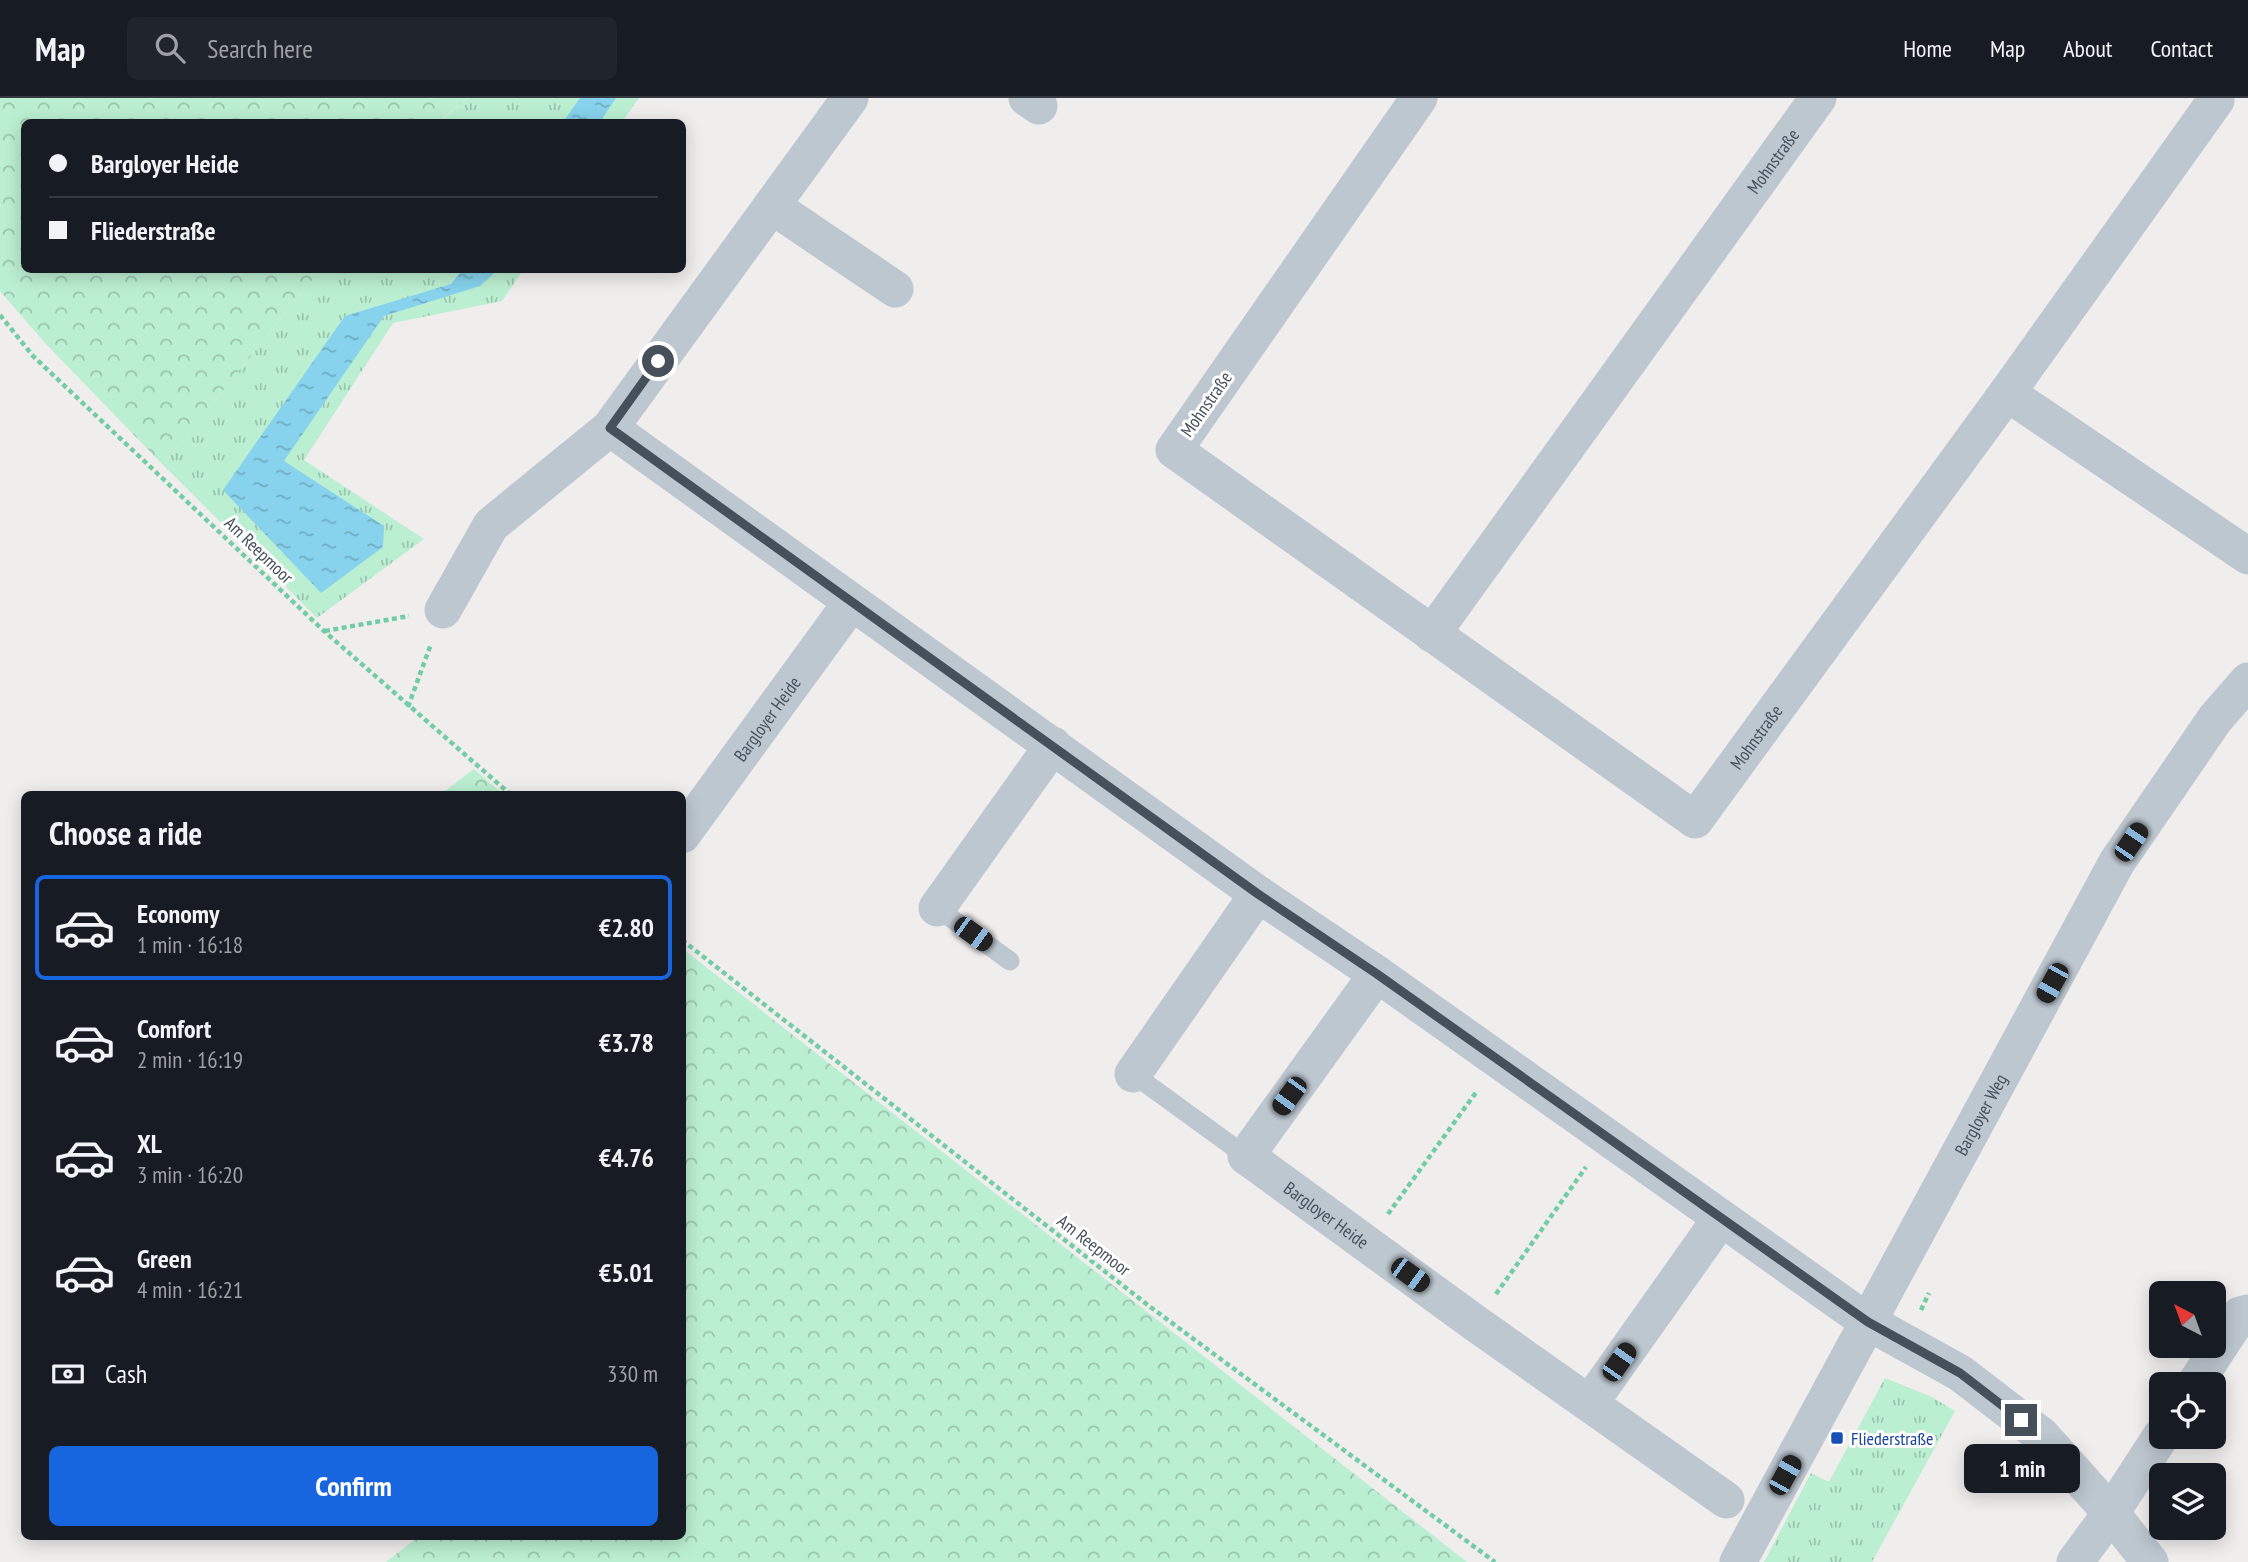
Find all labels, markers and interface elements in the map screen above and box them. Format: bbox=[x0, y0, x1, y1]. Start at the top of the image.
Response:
search box bbox=[127, 17, 617, 80]
text: Map bbox=[35, 27, 85, 70]
icon: search bbox=[151, 29, 189, 67]
text: Search here bbox=[207, 32, 313, 65]
text: Home bbox=[1903, 33, 1952, 64]
text: Map bbox=[1990, 33, 2025, 64]
text: About bbox=[2063, 33, 2112, 64]
text: Contact bbox=[2150, 33, 2213, 64]
street label: Mohnstraße bbox=[1742, 124, 1804, 198]
text: Bargloyer Heide bbox=[91, 147, 239, 180]
text: Fliederstraße bbox=[91, 214, 216, 247]
route start bbox=[642, 345, 674, 377]
street label: Mohnstraße bbox=[1175, 367, 1237, 441]
street label: Am Reepmoor bbox=[220, 512, 298, 588]
street label: Bargloyer Heide bbox=[728, 672, 805, 766]
street label: Mohnstraße bbox=[1725, 700, 1787, 774]
text: Choose a ride bbox=[49, 812, 202, 854]
car bbox=[2111, 819, 2152, 865]
icon: car bbox=[53, 896, 116, 959]
text: Economy bbox=[137, 897, 219, 930]
text: €2.80 bbox=[599, 911, 654, 944]
car bbox=[950, 913, 997, 955]
text: 1 min · 16:18 bbox=[137, 930, 243, 959]
car bbox=[2033, 960, 2072, 1006]
icon: car bbox=[53, 1011, 116, 1074]
text: Comfort bbox=[137, 1012, 211, 1045]
text: €3.78 bbox=[599, 1026, 654, 1059]
text: 2 min · 16:19 bbox=[137, 1045, 243, 1074]
street label: Bargloyer Weg bbox=[1949, 1070, 2012, 1159]
car bbox=[1269, 1073, 1310, 1119]
icon: car bbox=[53, 1126, 116, 1189]
text: XL bbox=[137, 1127, 162, 1160]
text: €4.76 bbox=[599, 1141, 654, 1174]
text: 3 min · 16:20 bbox=[137, 1160, 243, 1189]
street label: Bargloyer Heide bbox=[1280, 1176, 1374, 1253]
street label: Am Reepmoor bbox=[1053, 1209, 1135, 1281]
icon: car bbox=[53, 1241, 116, 1304]
text: Green bbox=[137, 1242, 192, 1275]
car bbox=[1387, 1254, 1434, 1296]
text: €5.01 bbox=[599, 1256, 654, 1289]
text: 4 min · 16:21 bbox=[137, 1275, 243, 1304]
north arrow bbox=[2149, 1281, 2226, 1358]
map controls bbox=[2149, 1281, 2226, 1540]
car bbox=[1599, 1339, 1640, 1385]
icon: cash bbox=[49, 1355, 87, 1393]
text: Cash bbox=[105, 1357, 147, 1390]
text: 330 m bbox=[607, 1359, 658, 1388]
button: locate bbox=[2149, 1372, 2226, 1449]
route end bbox=[2005, 1404, 2037, 1436]
place label: Fliederstraße bbox=[1851, 1427, 1934, 1450]
marker: Fliederstraße bbox=[1829, 1430, 1845, 1446]
callout: 1 min bbox=[1963, 1444, 2079, 1494]
button: Confirm bbox=[49, 1446, 658, 1526]
car bbox=[1766, 1452, 1805, 1498]
text: 1 min bbox=[1999, 1454, 2045, 1483]
button: layers bbox=[2149, 1463, 2226, 1540]

